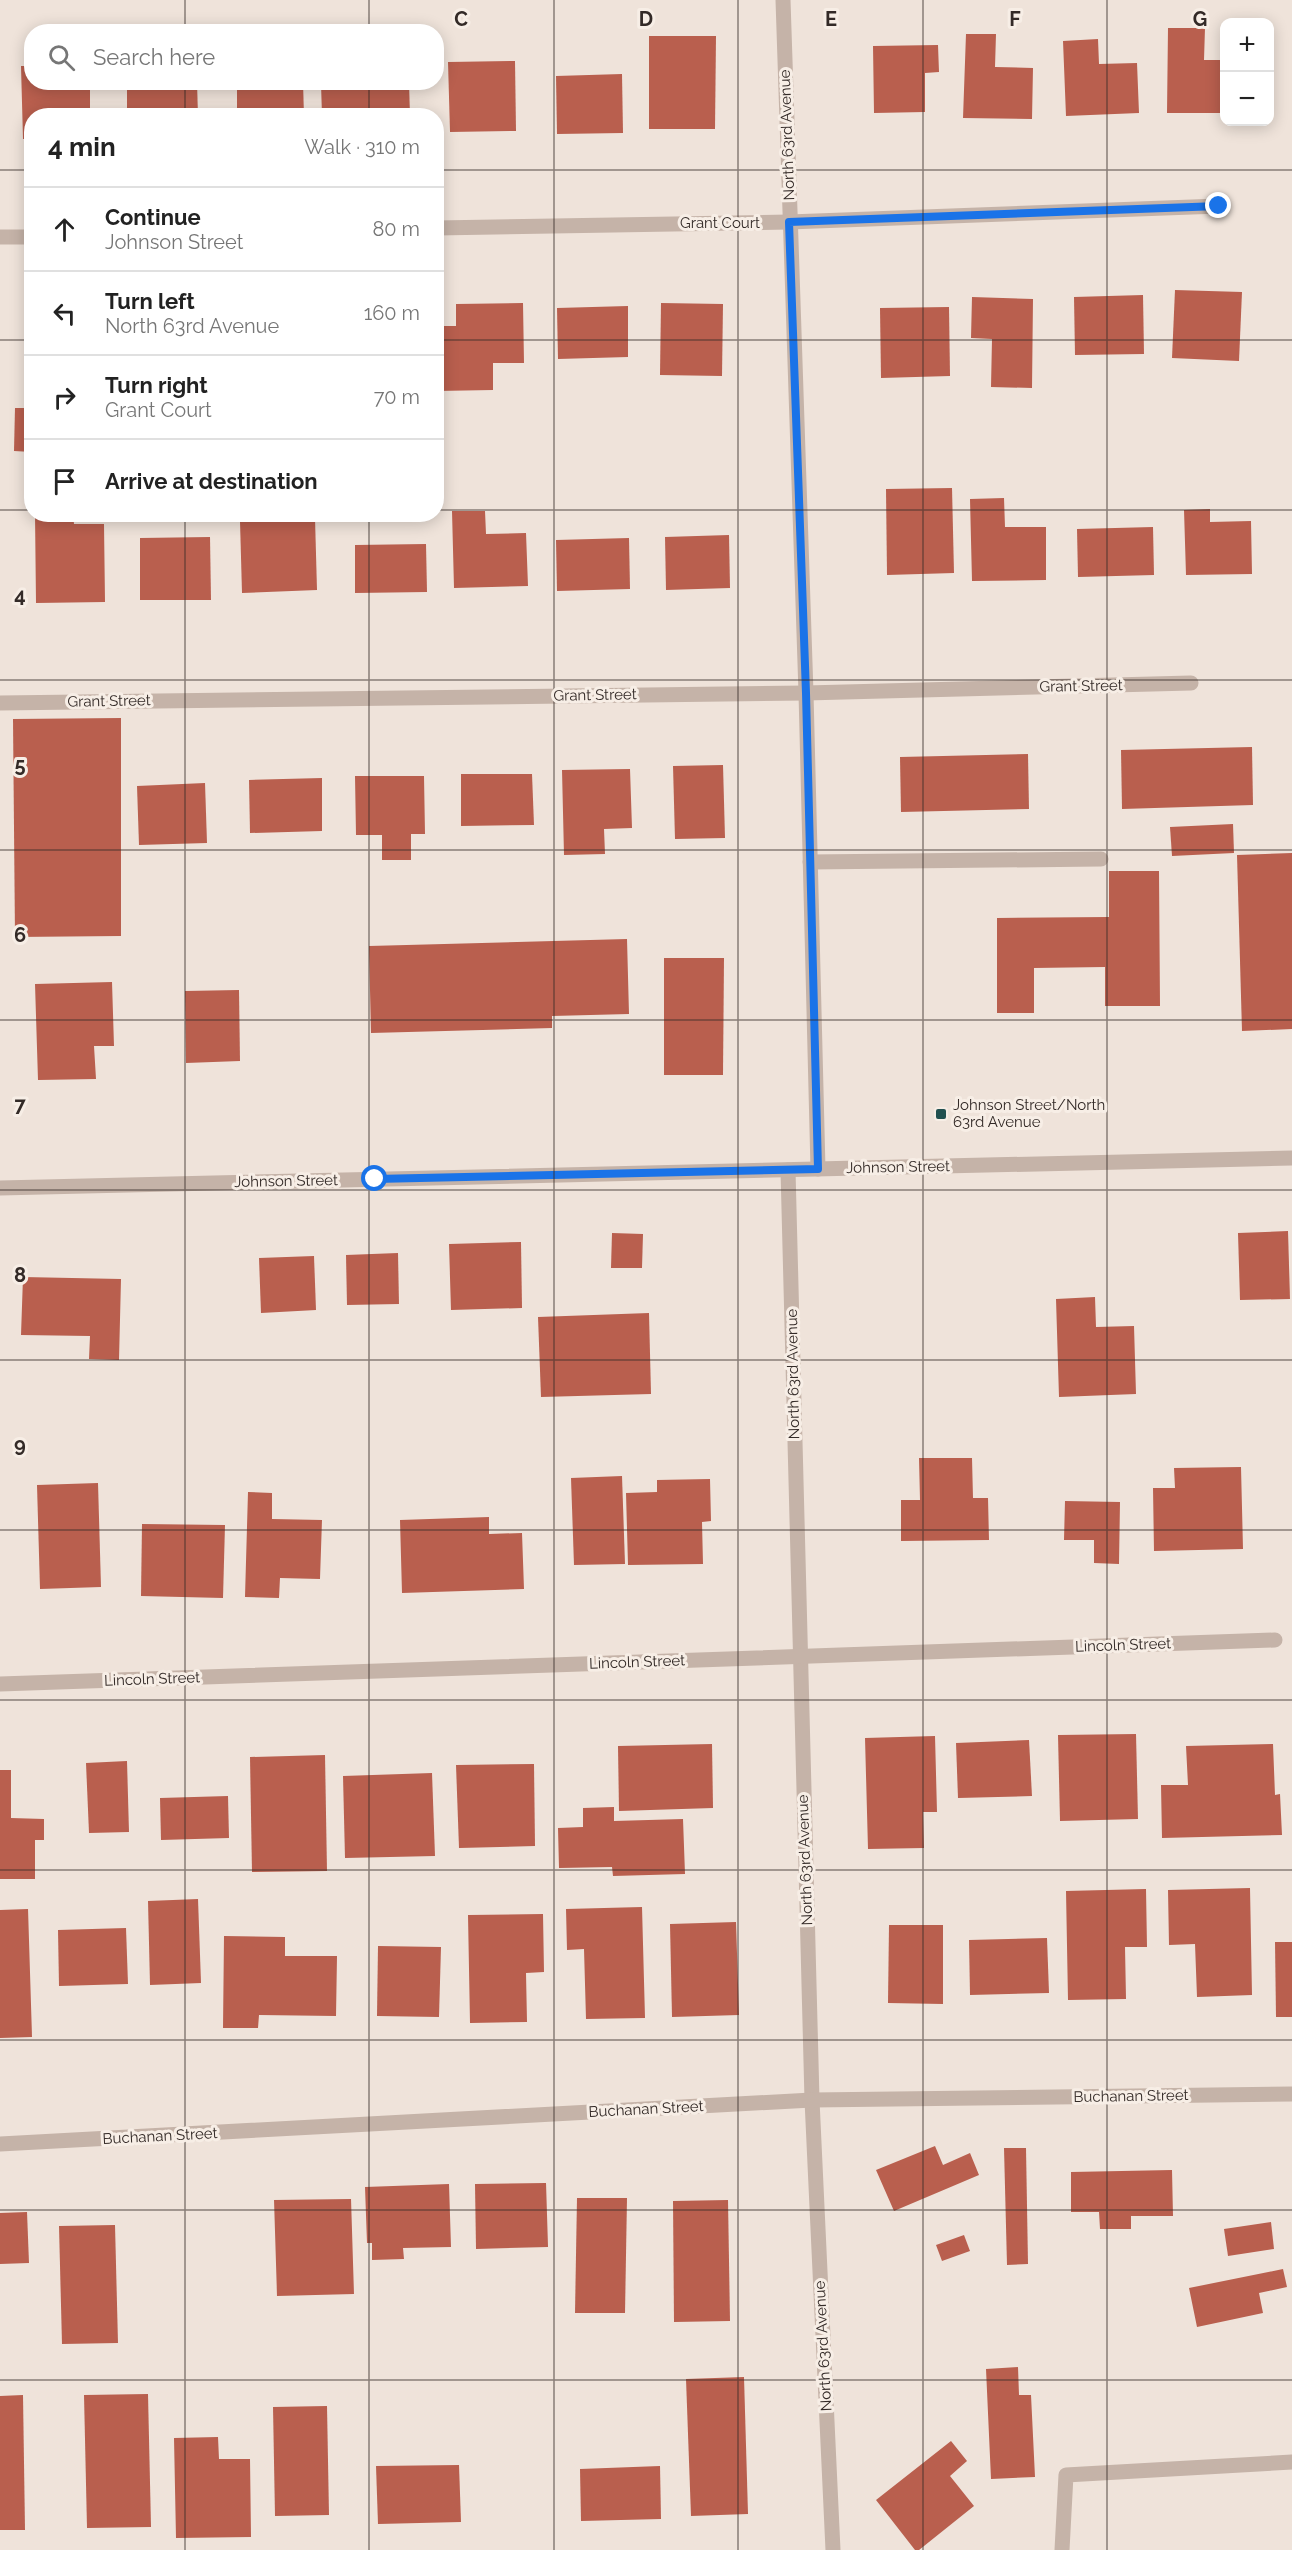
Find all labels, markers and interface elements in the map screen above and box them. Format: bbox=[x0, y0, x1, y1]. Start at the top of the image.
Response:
text: C bbox=[454, 7, 468, 31]
text: D bbox=[639, 7, 653, 31]
text: E bbox=[825, 7, 837, 31]
text: F bbox=[1009, 7, 1021, 31]
text: G bbox=[1193, 7, 1207, 31]
map controls bbox=[1220, 18, 1274, 126]
button: + bbox=[1220, 18, 1274, 72]
search box bbox=[24, 24, 444, 90]
icon: search bbox=[45, 41, 78, 74]
text: Search here bbox=[93, 44, 215, 70]
street label: North 63rd Avenue bbox=[776, 69, 798, 201]
button: − bbox=[1220, 72, 1274, 126]
text: 4 min bbox=[48, 132, 116, 162]
text: Walk · 310 m bbox=[304, 135, 420, 159]
route end bbox=[1205, 192, 1231, 218]
text: Continue bbox=[105, 204, 201, 230]
icon: ahead bbox=[48, 213, 81, 246]
street label: Grant Court bbox=[680, 214, 760, 232]
text: 80 m bbox=[372, 217, 420, 241]
text: Johnson Street bbox=[105, 230, 243, 254]
text: Turn left bbox=[105, 288, 195, 314]
icon: left bbox=[48, 297, 81, 330]
text: 160 m bbox=[364, 301, 420, 325]
text: North 63rd Avenue bbox=[105, 314, 279, 338]
text: Turn right bbox=[105, 372, 208, 398]
icon: right bbox=[48, 381, 81, 414]
text: 70 m bbox=[374, 385, 420, 409]
text: Grant Court bbox=[105, 398, 212, 422]
icon: arrive bbox=[48, 465, 81, 498]
text: Arrive at destination bbox=[105, 468, 318, 494]
text: 4 bbox=[14, 583, 26, 607]
street label: Grant Street bbox=[1039, 676, 1123, 696]
street label: Grant Street bbox=[553, 685, 637, 705]
street label: Grant Street bbox=[67, 691, 151, 711]
text: 5 bbox=[14, 753, 26, 777]
text: 6 bbox=[14, 923, 26, 947]
text: 7 bbox=[14, 1093, 26, 1117]
place label: Johnson Street/North 63rd Avenue bbox=[953, 1096, 1105, 1131]
marker: Johnson Street/North 63rd Avenue bbox=[934, 1107, 948, 1121]
street label: Johnson Street bbox=[846, 1157, 950, 1177]
route start bbox=[361, 1165, 387, 1191]
street label: Johnson Street bbox=[234, 1171, 338, 1191]
text: 8 bbox=[14, 1263, 26, 1287]
street label: North 63rd Avenue bbox=[783, 1308, 803, 1439]
text: 9 bbox=[14, 1433, 26, 1457]
street label: Lincoln Street bbox=[1075, 1634, 1171, 1656]
street label: Lincoln Street bbox=[589, 1651, 685, 1673]
street label: Lincoln Street bbox=[104, 1668, 200, 1690]
street label: North 63rd Avenue bbox=[794, 1794, 816, 1926]
street label: Buchanan Street bbox=[1073, 2086, 1189, 2106]
street label: Buchanan Street bbox=[588, 2097, 704, 2121]
street label: Buchanan Street bbox=[102, 2124, 218, 2148]
street label: North 63rd Avenue bbox=[811, 2280, 835, 2412]

